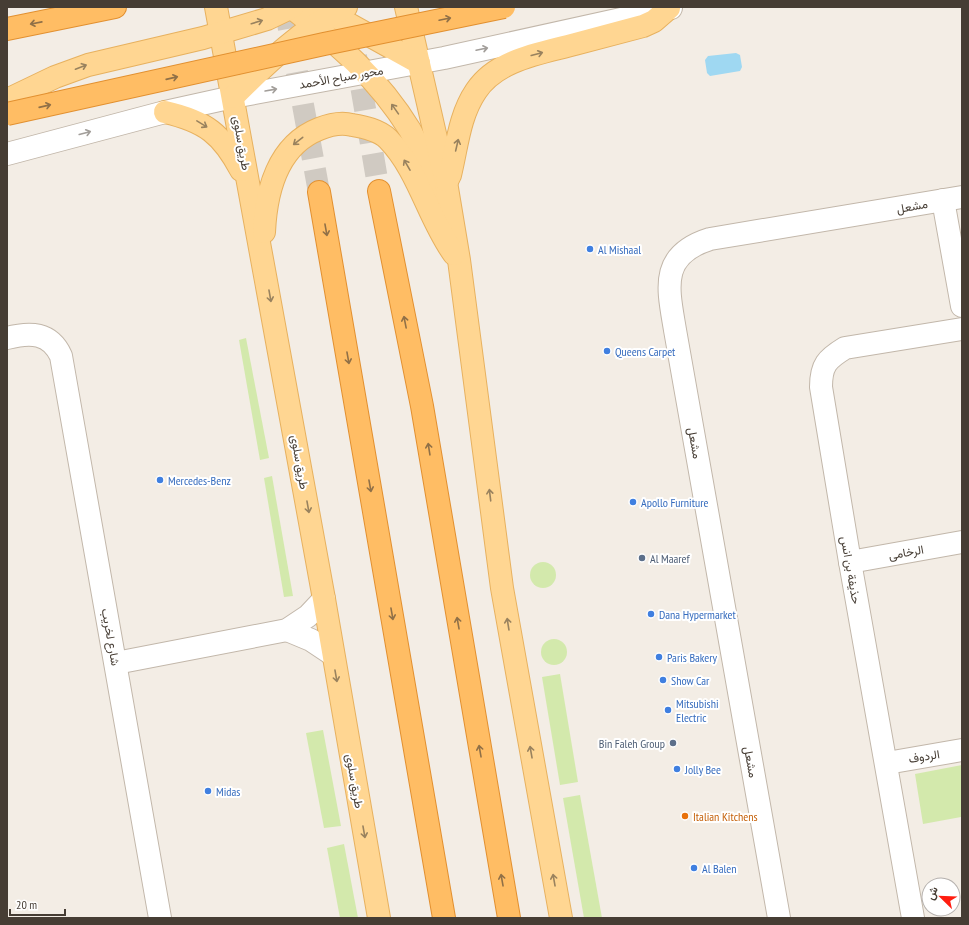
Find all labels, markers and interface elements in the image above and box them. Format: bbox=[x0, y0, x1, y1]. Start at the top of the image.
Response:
one-way arrow bbox=[438, 15, 451, 23]
one-way arrow bbox=[250, 18, 263, 25]
one-way arrow bbox=[30, 20, 43, 28]
one-way arrow bbox=[475, 45, 488, 53]
one-way arrow bbox=[530, 50, 543, 57]
street label: محور صباح الأحمد bbox=[298, 62, 385, 94]
one-way arrow bbox=[75, 63, 87, 71]
one-way arrow bbox=[165, 73, 178, 81]
one-way arrow bbox=[265, 86, 278, 94]
one-way arrow bbox=[38, 102, 51, 110]
one-way arrow bbox=[391, 103, 399, 114]
street label: طريق سلوى bbox=[229, 115, 254, 172]
one-way arrow bbox=[196, 120, 207, 128]
one-way arrow bbox=[78, 129, 91, 136]
one-way arrow bbox=[292, 136, 303, 145]
one-way arrow bbox=[454, 139, 462, 152]
one-way arrow bbox=[403, 159, 411, 171]
street label: مشعل bbox=[895, 196, 929, 217]
one-way arrow bbox=[322, 223, 330, 236]
place label: Al Mishaal bbox=[598, 242, 641, 257]
marker: Al Mishaal bbox=[585, 244, 595, 254]
one-way arrow bbox=[266, 289, 274, 302]
one-way arrow bbox=[401, 315, 409, 328]
place label: Queens Carpet bbox=[615, 344, 676, 359]
marker: Queens Carpet bbox=[602, 346, 612, 356]
one-way arrow bbox=[344, 351, 352, 364]
street label: مشعل bbox=[684, 426, 705, 460]
street label: طريق سلوى bbox=[287, 434, 312, 491]
one-way arrow bbox=[424, 443, 432, 456]
place label: Mercedes-Benz bbox=[168, 473, 231, 488]
marker: Mercedes-Benz bbox=[155, 475, 165, 485]
one-way arrow bbox=[366, 479, 374, 492]
one-way arrow bbox=[486, 489, 493, 502]
place label: Apollo Furniture bbox=[641, 495, 709, 510]
marker: Apollo Furniture bbox=[628, 497, 638, 507]
one-way arrow bbox=[304, 500, 312, 513]
street label: حذيفة بن انس bbox=[837, 535, 864, 605]
street label: الرخامى bbox=[887, 542, 925, 563]
place label: Al Maaref bbox=[650, 551, 691, 566]
marker: Al Maaref bbox=[637, 553, 647, 563]
street label: شارع لخريب bbox=[97, 607, 123, 667]
one-way arrow bbox=[388, 607, 396, 620]
place label: Dana Hypermarket bbox=[659, 607, 737, 622]
marker: Dana Hypermarket bbox=[646, 609, 656, 619]
one-way arrow bbox=[454, 617, 462, 630]
one-way arrow bbox=[503, 618, 511, 631]
place label: Paris Bakery bbox=[667, 650, 718, 665]
marker: Paris Bakery bbox=[654, 652, 664, 662]
one-way arrow bbox=[333, 669, 341, 682]
place label: Show Car bbox=[671, 673, 710, 688]
marker: Show Car bbox=[658, 675, 668, 685]
place label: Mitsubishi Electric bbox=[676, 696, 719, 725]
marker: Mitsubishi Electric bbox=[663, 705, 673, 715]
place label: Bin Faleh Group bbox=[599, 736, 665, 751]
marker: Bin Faleh Group bbox=[668, 738, 678, 748]
one-way arrow bbox=[476, 745, 484, 758]
street label: مشعل bbox=[740, 745, 761, 779]
one-way arrow bbox=[526, 746, 534, 759]
street label: الردوف bbox=[907, 746, 941, 767]
street label: طريق سلوى bbox=[342, 753, 367, 810]
place label: Jolly Bee bbox=[684, 762, 721, 777]
marker: Jolly Bee bbox=[672, 764, 682, 774]
place label: Midas bbox=[216, 784, 240, 799]
marker: Midas bbox=[203, 786, 213, 796]
place label: Italian Kitchens bbox=[693, 809, 757, 824]
marker: Italian Kitchens bbox=[680, 811, 690, 821]
one-way arrow bbox=[360, 825, 368, 838]
place label: Al Balen bbox=[702, 861, 737, 876]
marker: Al Balen bbox=[689, 863, 699, 873]
one-way arrow bbox=[498, 873, 506, 886]
one-way arrow bbox=[550, 874, 558, 887]
north arrow bbox=[921, 877, 961, 917]
text: ش bbox=[923, 884, 941, 902]
scale bar bbox=[10, 891, 65, 917]
text: 20 m bbox=[16, 897, 37, 912]

